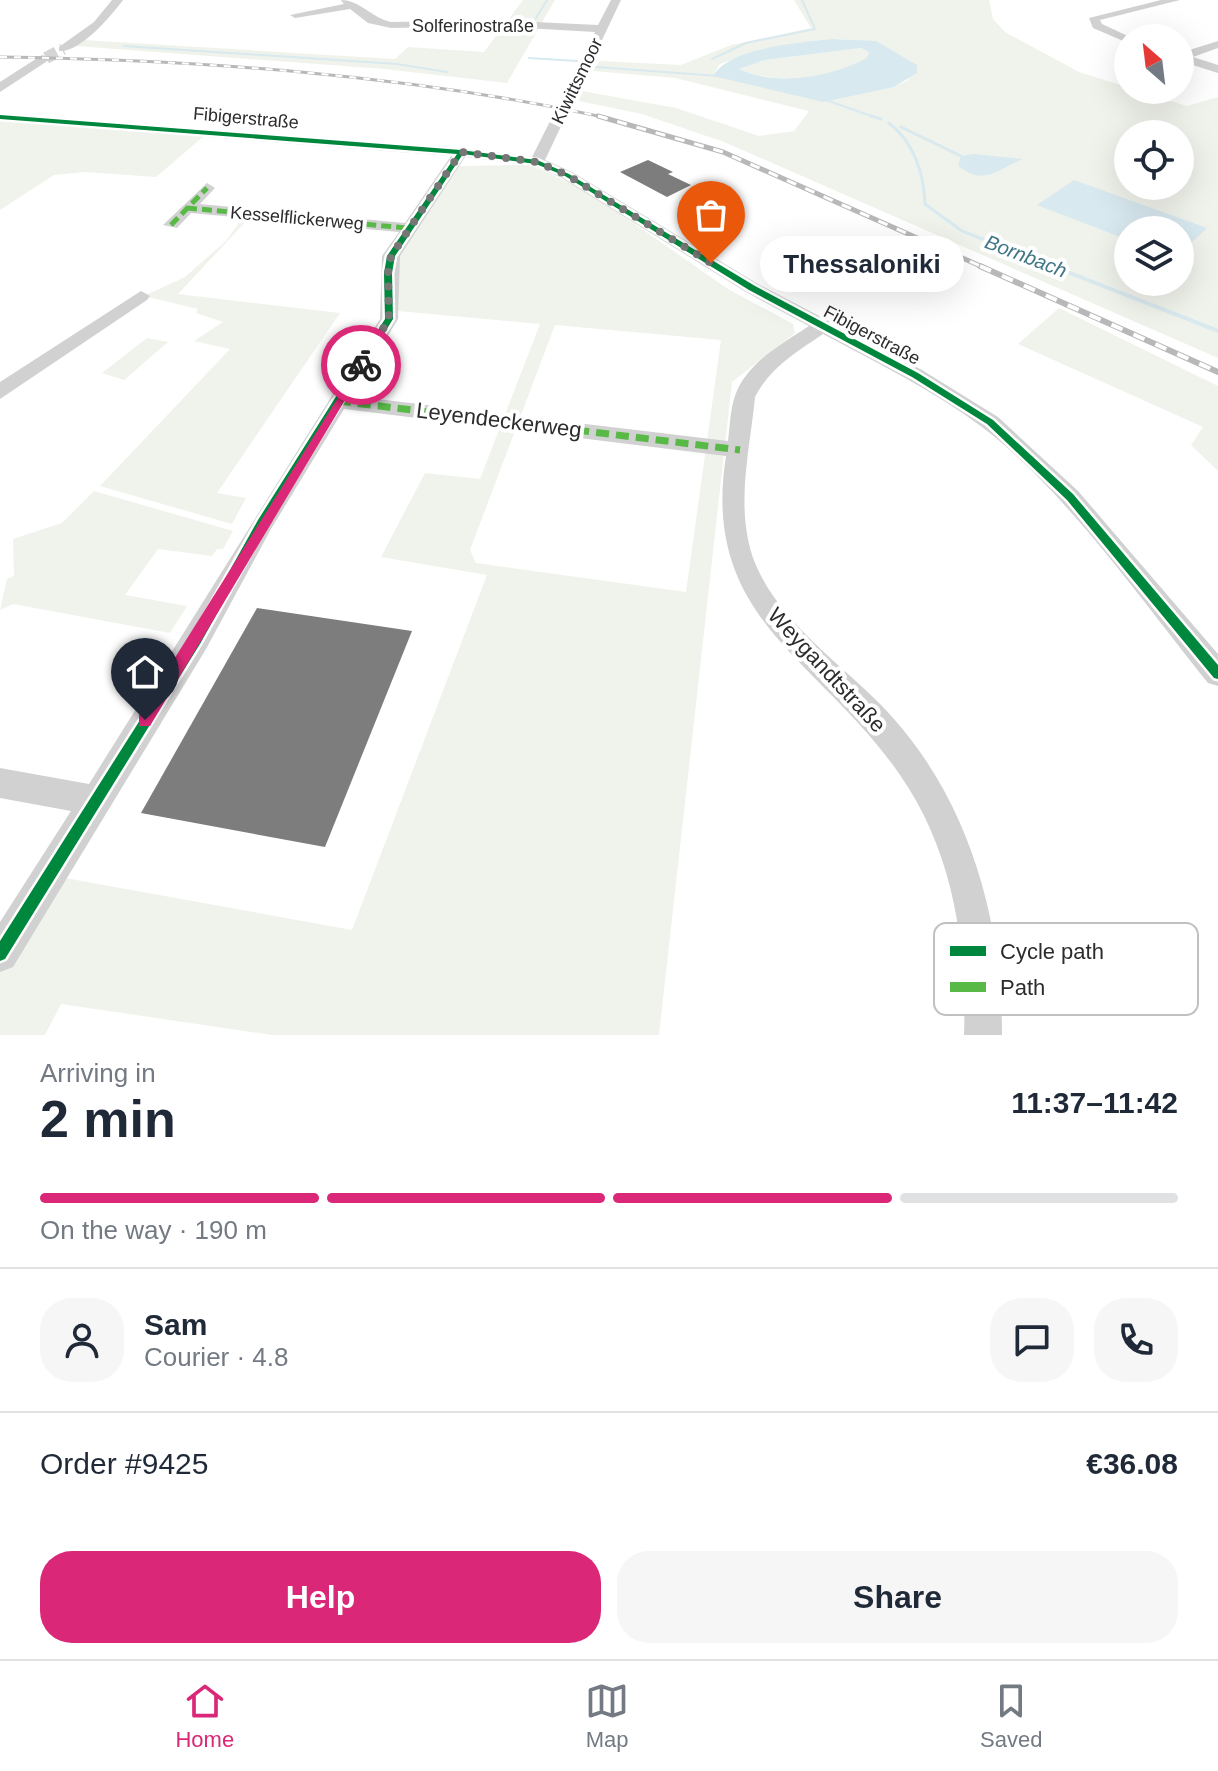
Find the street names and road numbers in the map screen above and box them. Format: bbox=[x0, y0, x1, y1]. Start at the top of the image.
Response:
street label: Solferinostraße bbox=[412, 16, 534, 36]
street label: Kiwittsmoor bbox=[548, 35, 606, 127]
street label: Fibigerstraße bbox=[192, 103, 300, 133]
street label: Kesselflickerweg bbox=[229, 202, 365, 234]
street label: Fibigerstraße bbox=[820, 301, 924, 369]
street label: Leyendeckerweg bbox=[415, 397, 583, 443]
street label: Weygandtstraße bbox=[763, 603, 891, 737]

